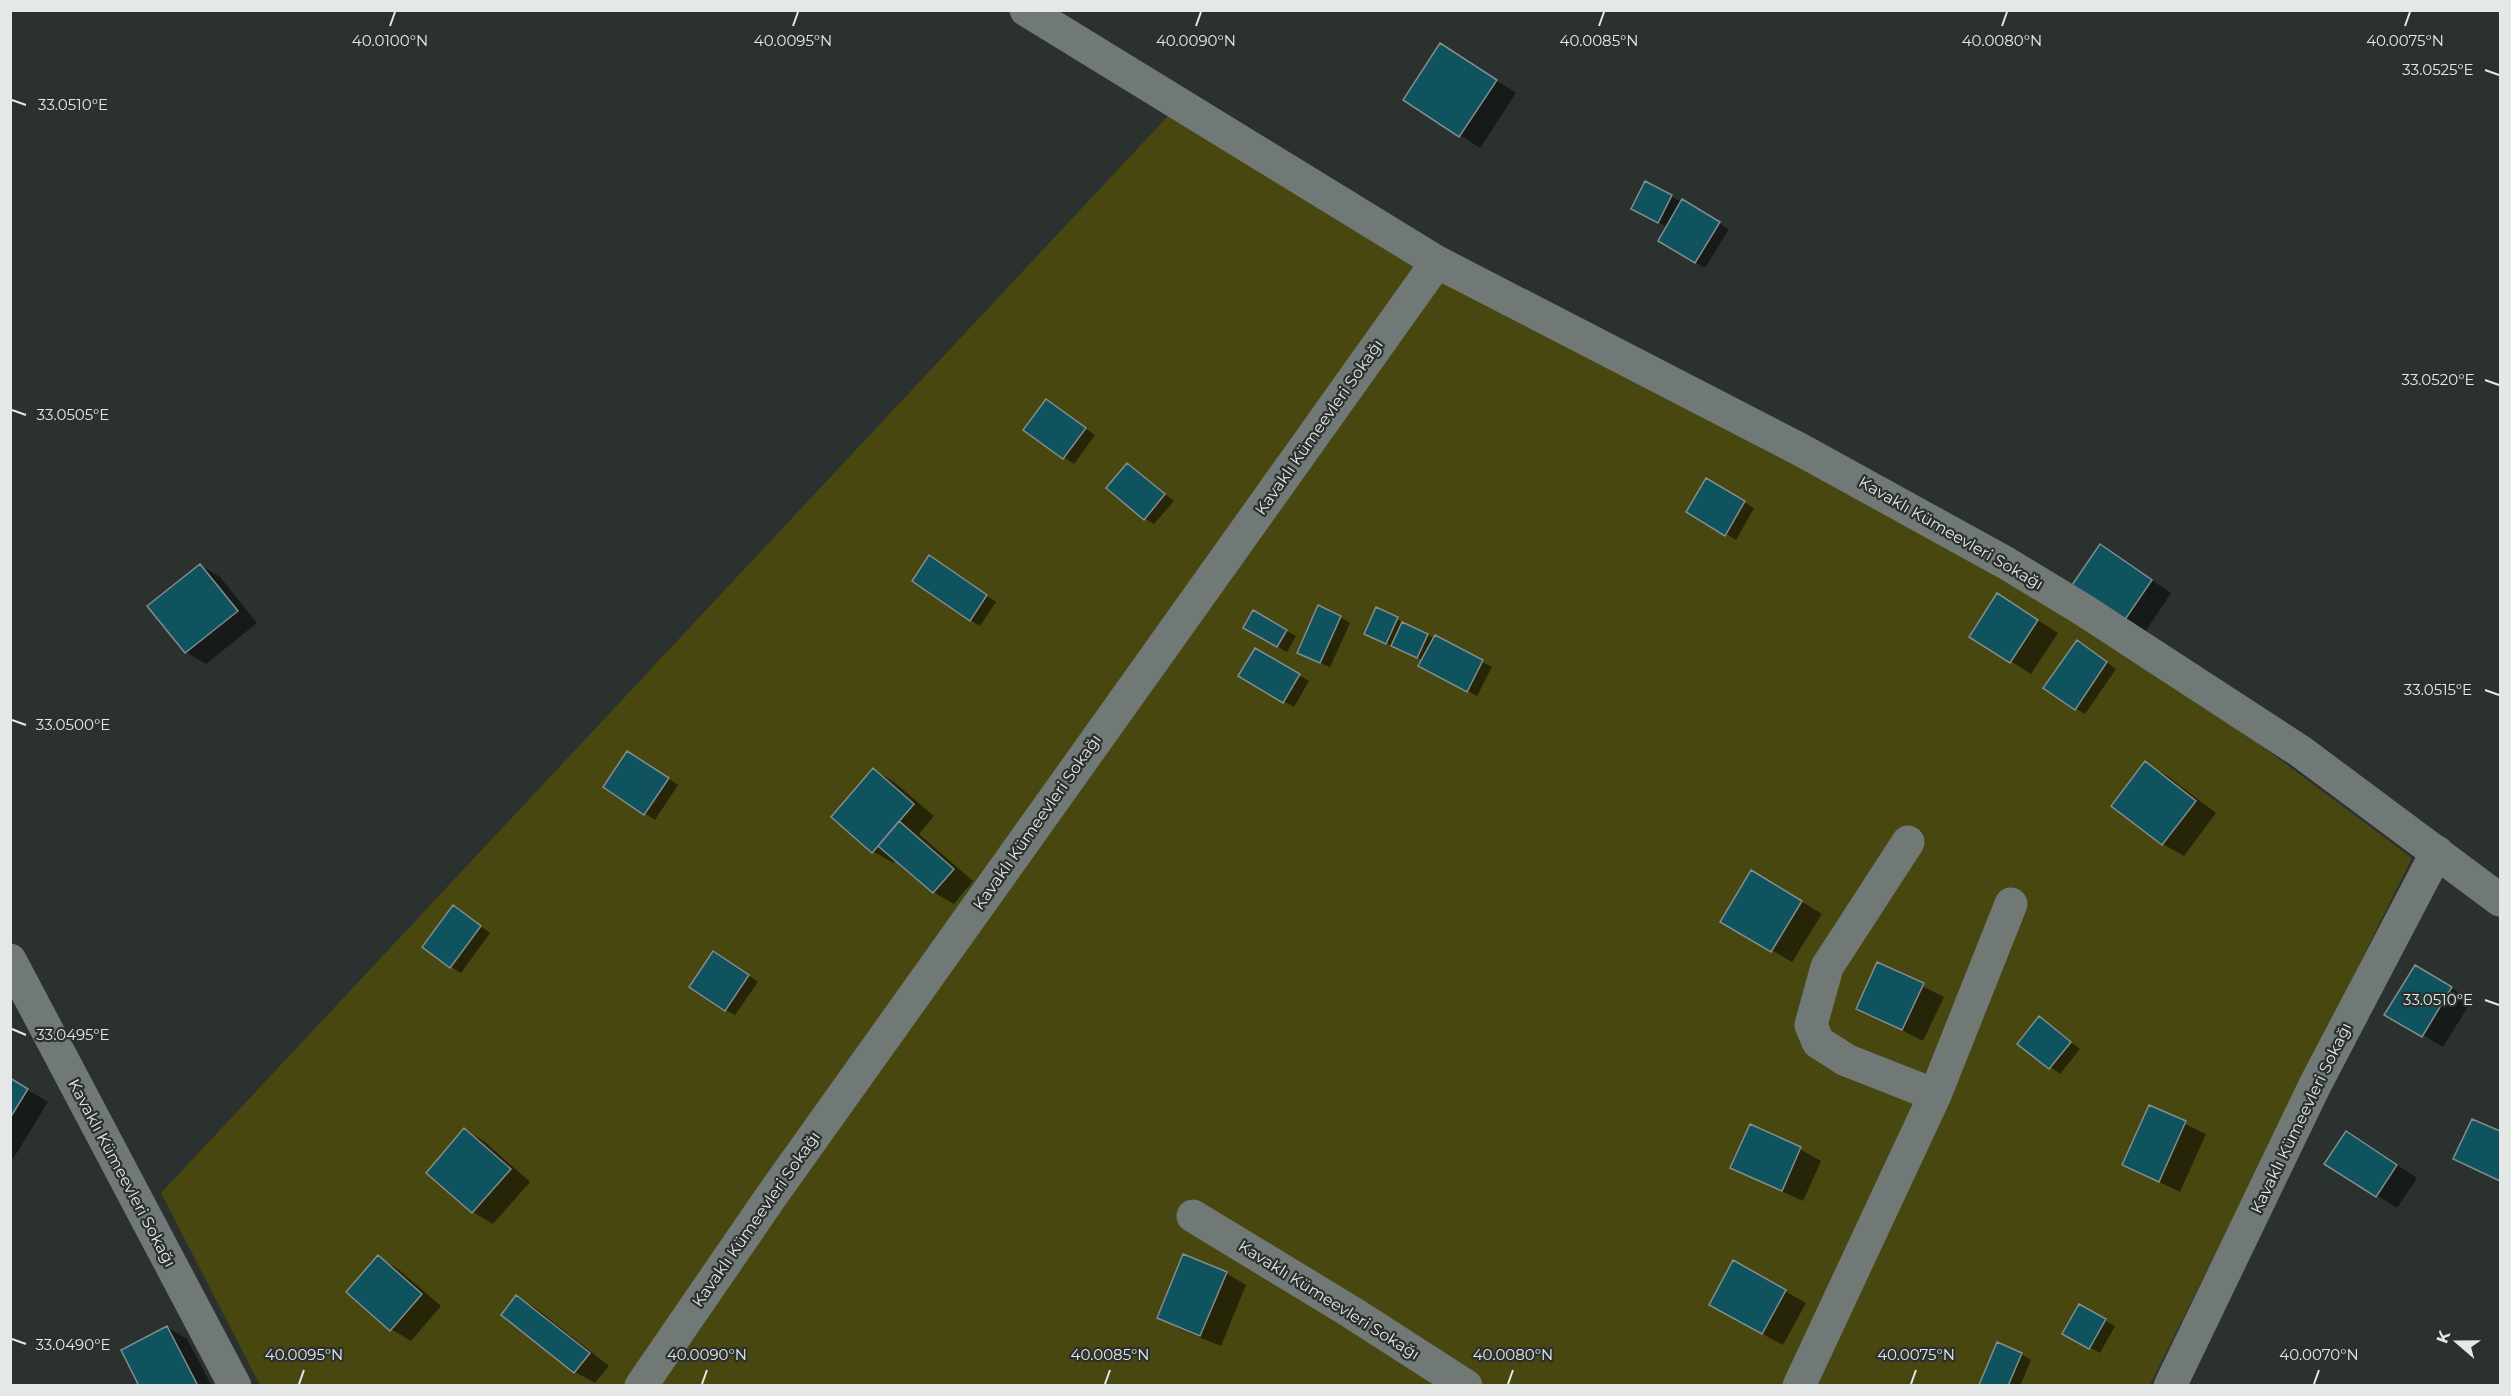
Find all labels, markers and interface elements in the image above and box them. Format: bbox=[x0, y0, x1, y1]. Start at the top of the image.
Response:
text: 40.0100°N bbox=[352, 31, 428, 50]
text: 40.0095°N bbox=[754, 31, 832, 50]
text: 40.0090°N bbox=[1156, 31, 1236, 50]
text: 40.0085°N bbox=[1560, 31, 1638, 50]
text: 40.0080°N bbox=[1962, 31, 2042, 50]
text: 40.0075°N bbox=[2366, 31, 2444, 50]
text: 33.0525°E bbox=[2402, 60, 2474, 79]
text: 33.0510°E bbox=[38, 95, 108, 114]
street label: Kavaklı Kümeevleri Sokağı bbox=[1251, 336, 1387, 518]
text: 33.0520°E bbox=[2402, 370, 2474, 389]
text: 33.0505°E bbox=[37, 405, 109, 424]
street label: Kavaklı Kümeevleri Sokağı bbox=[1855, 472, 2047, 594]
text: 33.0515°E bbox=[2404, 680, 2472, 699]
text: 33.0500°E bbox=[36, 715, 110, 734]
street label: Kavaklı Kümeevleri Sokağı bbox=[969, 731, 1105, 913]
text: 33.0510°E bbox=[2403, 990, 2473, 1009]
street label: Kavaklı Kümeevleri Sokağı bbox=[2246, 1019, 2356, 1217]
text: 33.0495°E bbox=[36, 1025, 110, 1044]
street label: Kavaklı Kümeevleri Sokağı bbox=[64, 1076, 180, 1270]
street label: Kavaklı Kümeevleri Sokağı bbox=[688, 1128, 824, 1310]
street label: Kavaklı Kümeevleri Sokağı bbox=[1235, 1236, 1423, 1364]
north arrow bbox=[2427, 1312, 2487, 1372]
text: K bbox=[2432, 1327, 2455, 1346]
text: 33.0490°E bbox=[35, 1335, 111, 1354]
text: 40.0095°N bbox=[265, 1345, 343, 1364]
text: 40.0090°N bbox=[667, 1345, 747, 1364]
text: 40.0085°N bbox=[1071, 1345, 1149, 1364]
text: 40.0080°N bbox=[1473, 1345, 1553, 1364]
text: 40.0075°N bbox=[1877, 1345, 1955, 1364]
text: 40.0070°N bbox=[2279, 1345, 2359, 1364]

